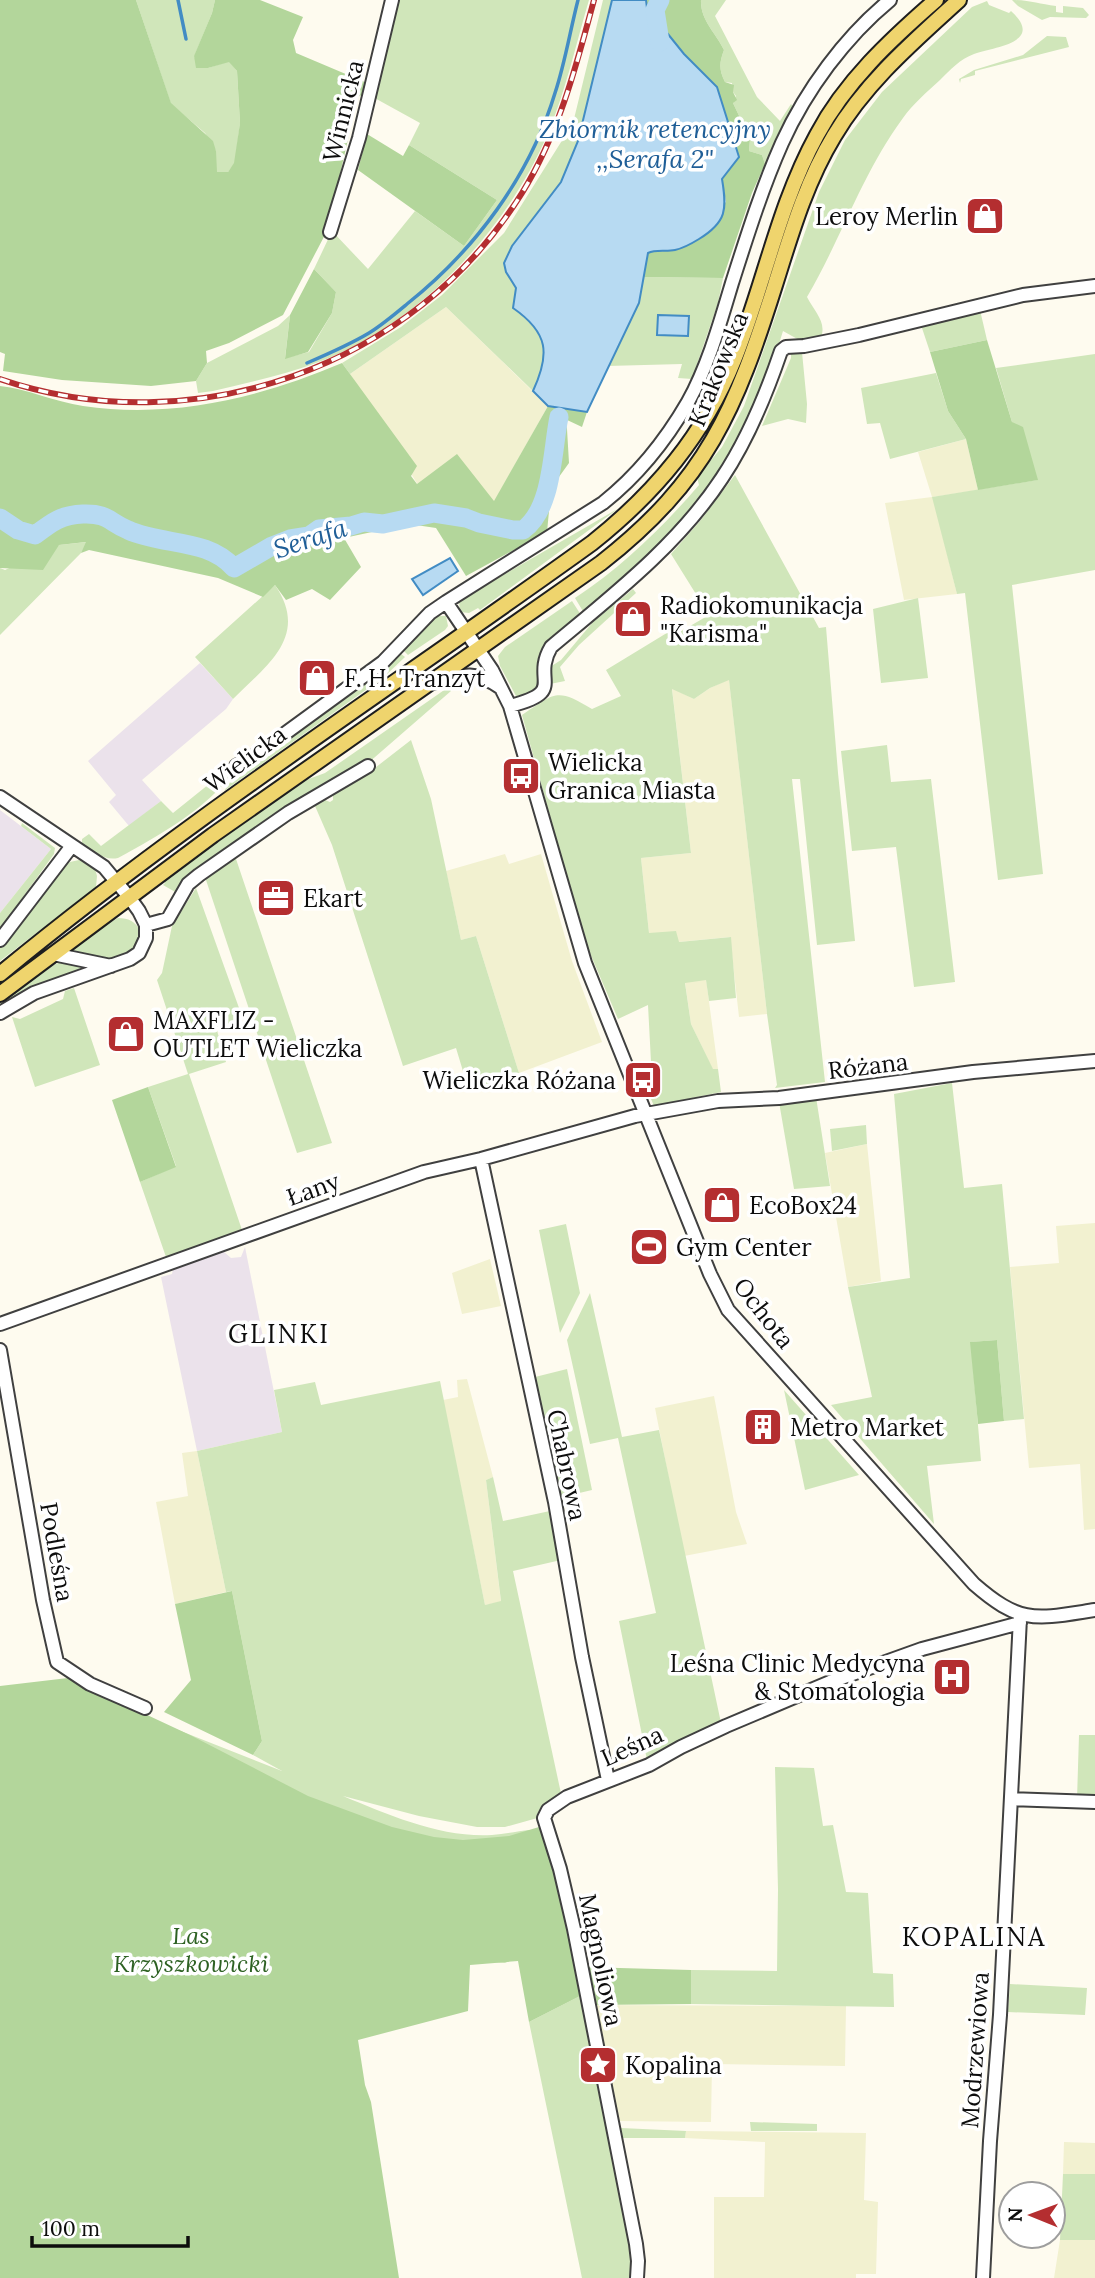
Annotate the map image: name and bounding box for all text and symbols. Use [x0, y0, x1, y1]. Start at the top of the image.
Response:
street label: Winnicka [315, 57, 371, 165]
water label: Zbiornik retencyjny ,,Serafa 2" [539, 112, 771, 175]
shop icon: Leroy Merlin [964, 195, 1006, 237]
place label: Leroy Merlin [815, 201, 958, 232]
street label: Krakowska [681, 307, 755, 431]
water label: Serafa [269, 510, 352, 565]
place label: Radiokomunikacja "Karisma" [660, 590, 863, 649]
shop icon: Radiokomunikacja "Karisma" [612, 598, 654, 640]
shop icon: F. H. Tranzyt [296, 657, 338, 699]
place label: F. H. Tranzyt [344, 663, 486, 694]
street label: Wielicka [198, 719, 292, 799]
place label: Wielicka Granica Miasta [548, 747, 716, 806]
bus stop icon: Wielicka Granica Miasta [500, 755, 542, 797]
office icon: Ekart [255, 877, 297, 919]
place label: Ekart [303, 883, 364, 914]
place label: MAXFLIZ - OUTLET Wieliczka [153, 1005, 363, 1064]
shop icon: MAXFLIZ - OUTLET Wieliczka [105, 1013, 147, 1055]
street label: Różana [826, 1046, 910, 1086]
bus stop icon: Wieliczka Różana [622, 1059, 664, 1101]
place label: Wieliczka Różana [422, 1065, 616, 1096]
street label: Łany [282, 1165, 344, 1213]
shop icon: EcoBox24 [701, 1184, 743, 1226]
place label: EcoBox24 [749, 1190, 857, 1221]
sports icon: Gym Center [628, 1226, 670, 1268]
place label: Gym Center [676, 1232, 812, 1263]
street label: Ochota [727, 1271, 801, 1355]
district label: GLINKI [228, 1317, 330, 1350]
building icon: Metro Market [742, 1406, 784, 1448]
street label: Chabrowa [540, 1407, 594, 1523]
place label: Metro Market [790, 1412, 945, 1443]
street label: Podleśna [33, 1500, 81, 1604]
place label: Leśna Clinic Medycyna & Stomatologia [670, 1648, 925, 1707]
hospital icon: Leśna Clinic Medycyna & Stomatologia [931, 1656, 973, 1698]
street label: Leśna [596, 1719, 668, 1773]
street label: Magnoliowa [572, 1891, 630, 2029]
park label: Las Krzyszkowicki [113, 1920, 269, 1979]
district label: KOPALINA [902, 1920, 1046, 1953]
street label: Modrzewiowa [954, 1971, 996, 2129]
place icon: Kopalina [577, 2044, 619, 2086]
place label: Kopalina [625, 2050, 722, 2081]
north arrow [997, 2180, 1067, 2250]
scale bar [32, 2204, 187, 2248]
text: N [1003, 2207, 1027, 2222]
text: 100 m [42, 2215, 100, 2242]

